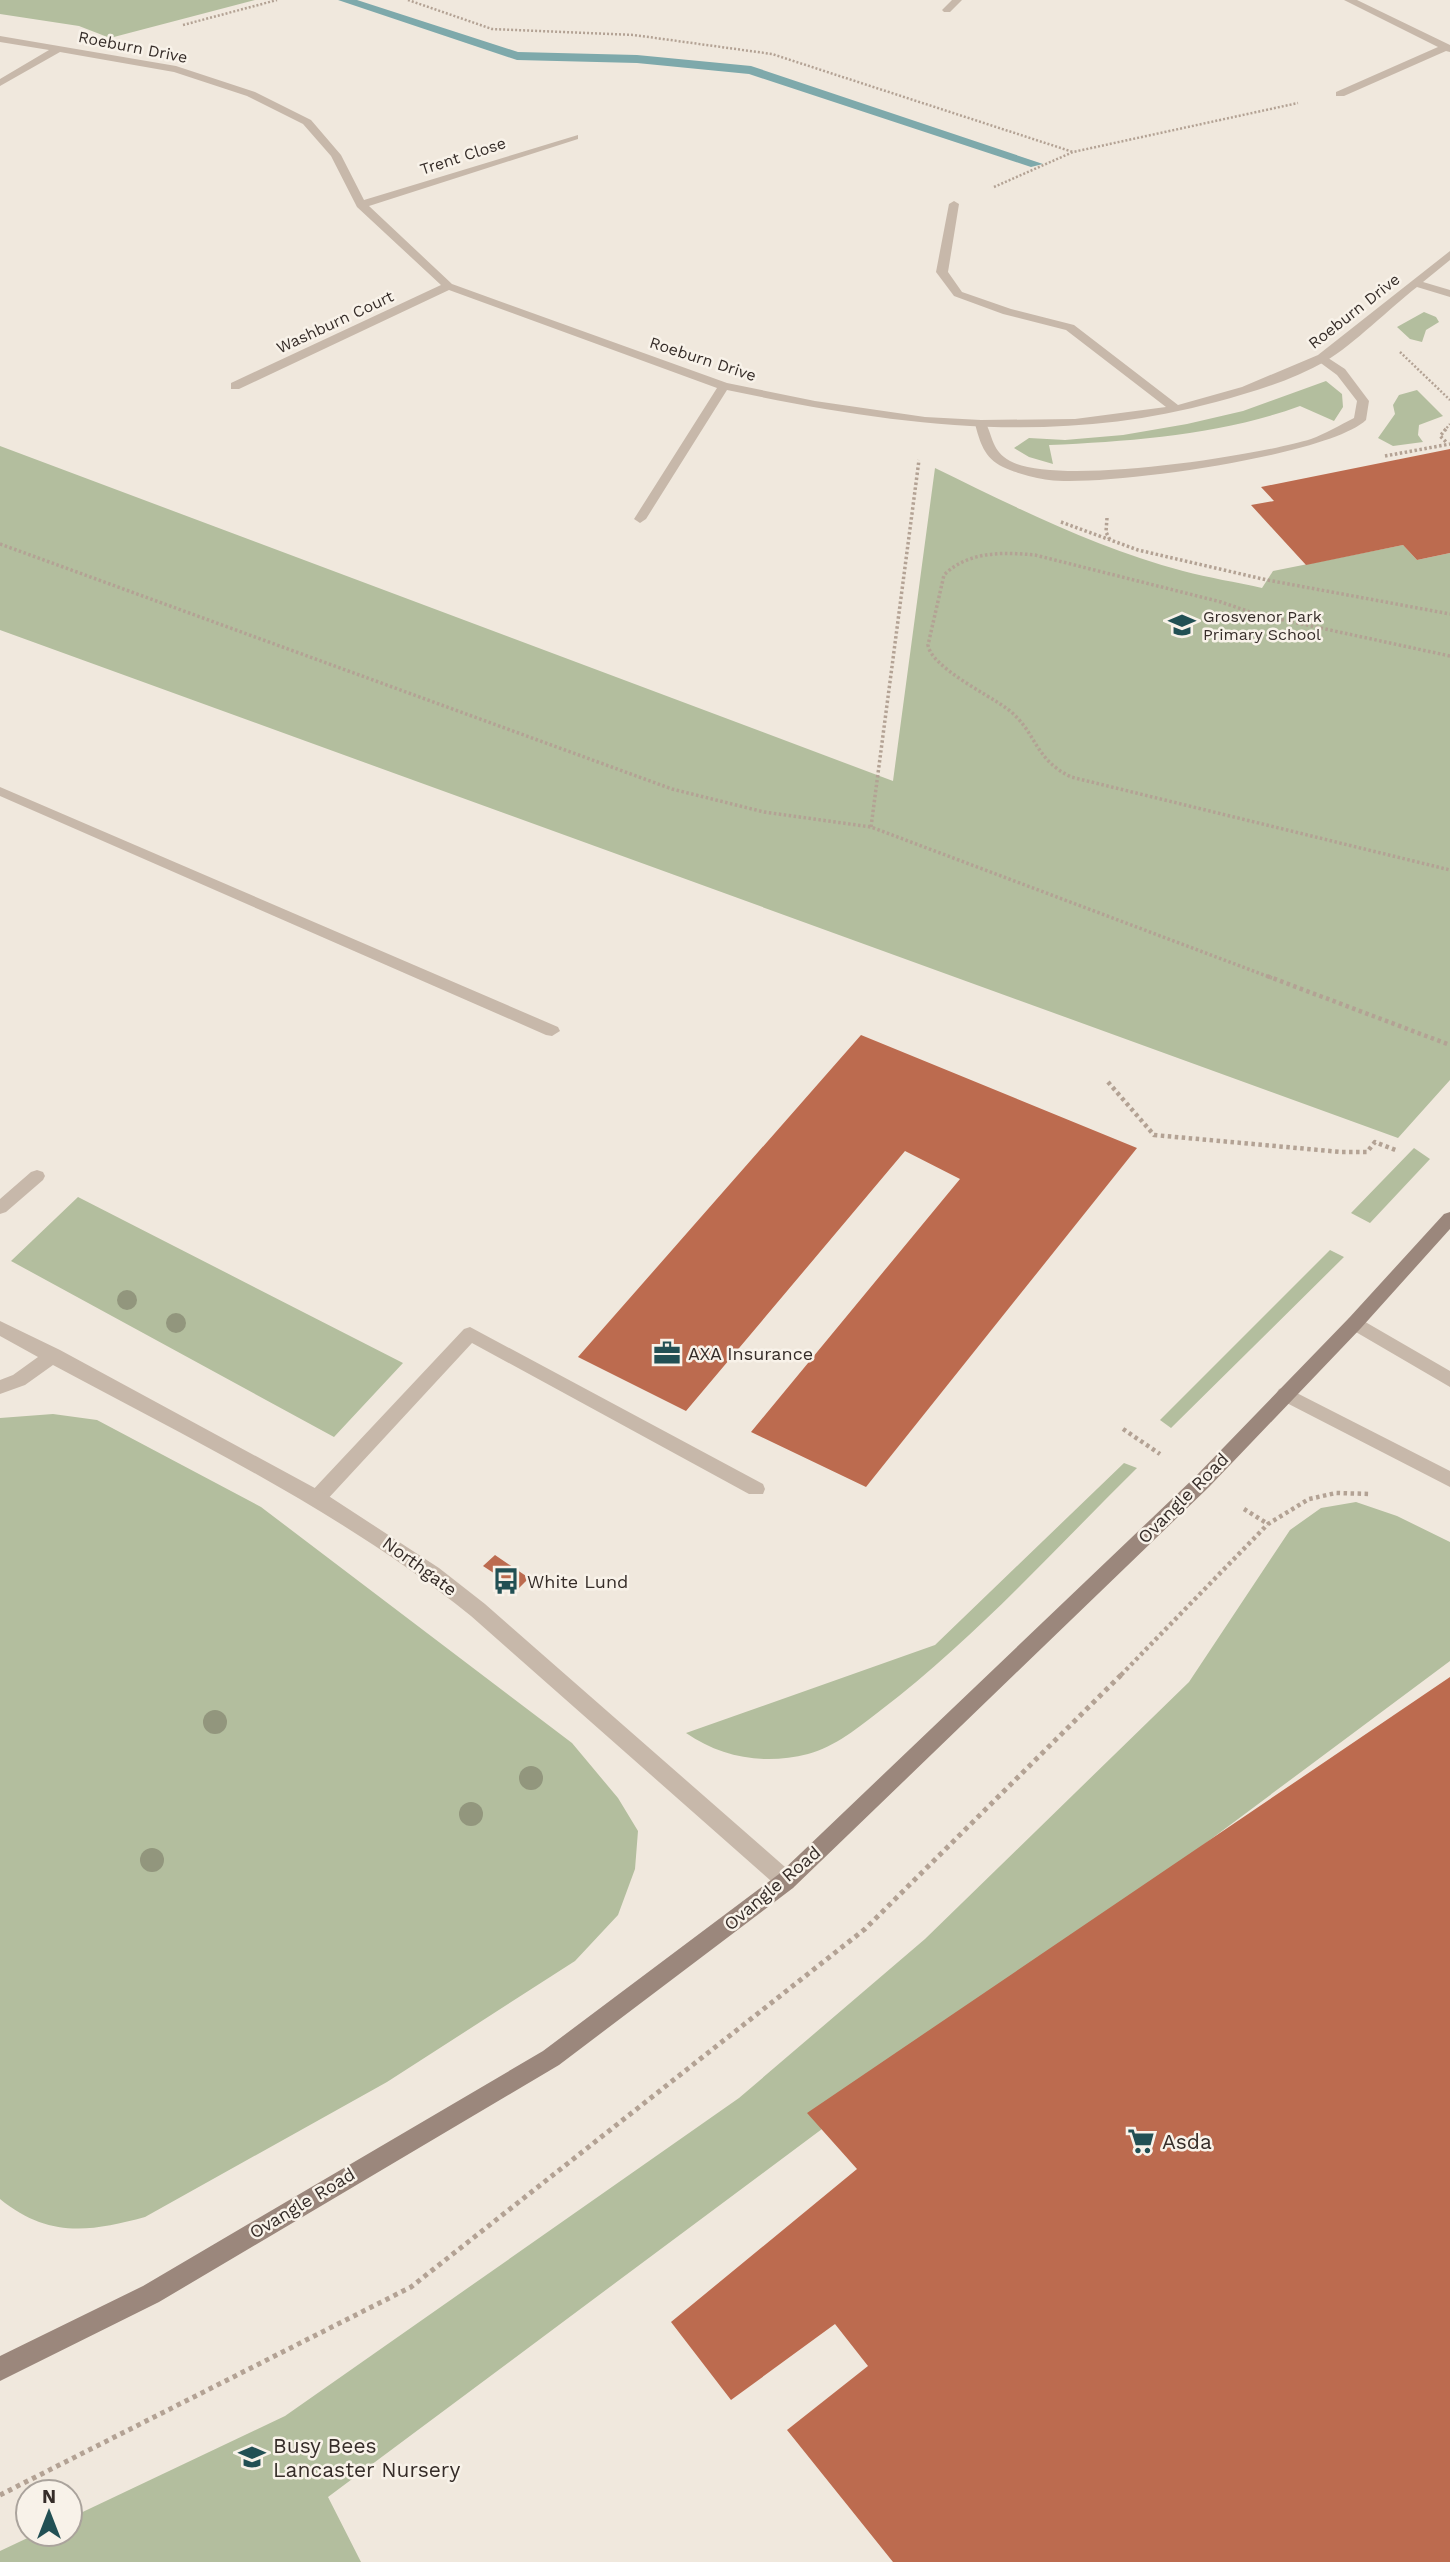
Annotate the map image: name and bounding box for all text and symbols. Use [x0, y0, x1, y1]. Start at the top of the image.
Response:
street label: Roeburn Drive [77, 27, 189, 67]
street label: Trent Close [418, 133, 508, 179]
street label: Roeburn Drive [1304, 269, 1404, 353]
street label: Washburn Court [273, 286, 397, 357]
street label: Roeburn Drive [647, 333, 759, 385]
place label: Grosvenor Park Primary School [1203, 607, 1322, 644]
school or university icon: Grosvenor Park Primary School [1167, 610, 1197, 640]
office icon: AXA Insurance [652, 1338, 682, 1368]
place label: AXA Insurance [688, 1343, 813, 1364]
street label: Ovangle Road [1133, 1448, 1233, 1548]
street label: Northgate [379, 1532, 461, 1600]
bus stop icon: White Lund [491, 1566, 521, 1596]
place label: White Lund [527, 1571, 628, 1592]
street label: Ovangle Road [719, 1842, 825, 1934]
supermarket icon: Asda [1126, 2126, 1156, 2156]
place label: Asda [1162, 2129, 1212, 2154]
street label: Ovangle Road [245, 2163, 359, 2243]
place label: Busy Bees Lancaster Nursery [273, 2433, 460, 2482]
school or university icon: Busy Bees Lancaster Nursery [237, 2442, 267, 2472]
north arrow [14, 2478, 84, 2548]
text: N [42, 2485, 56, 2508]

